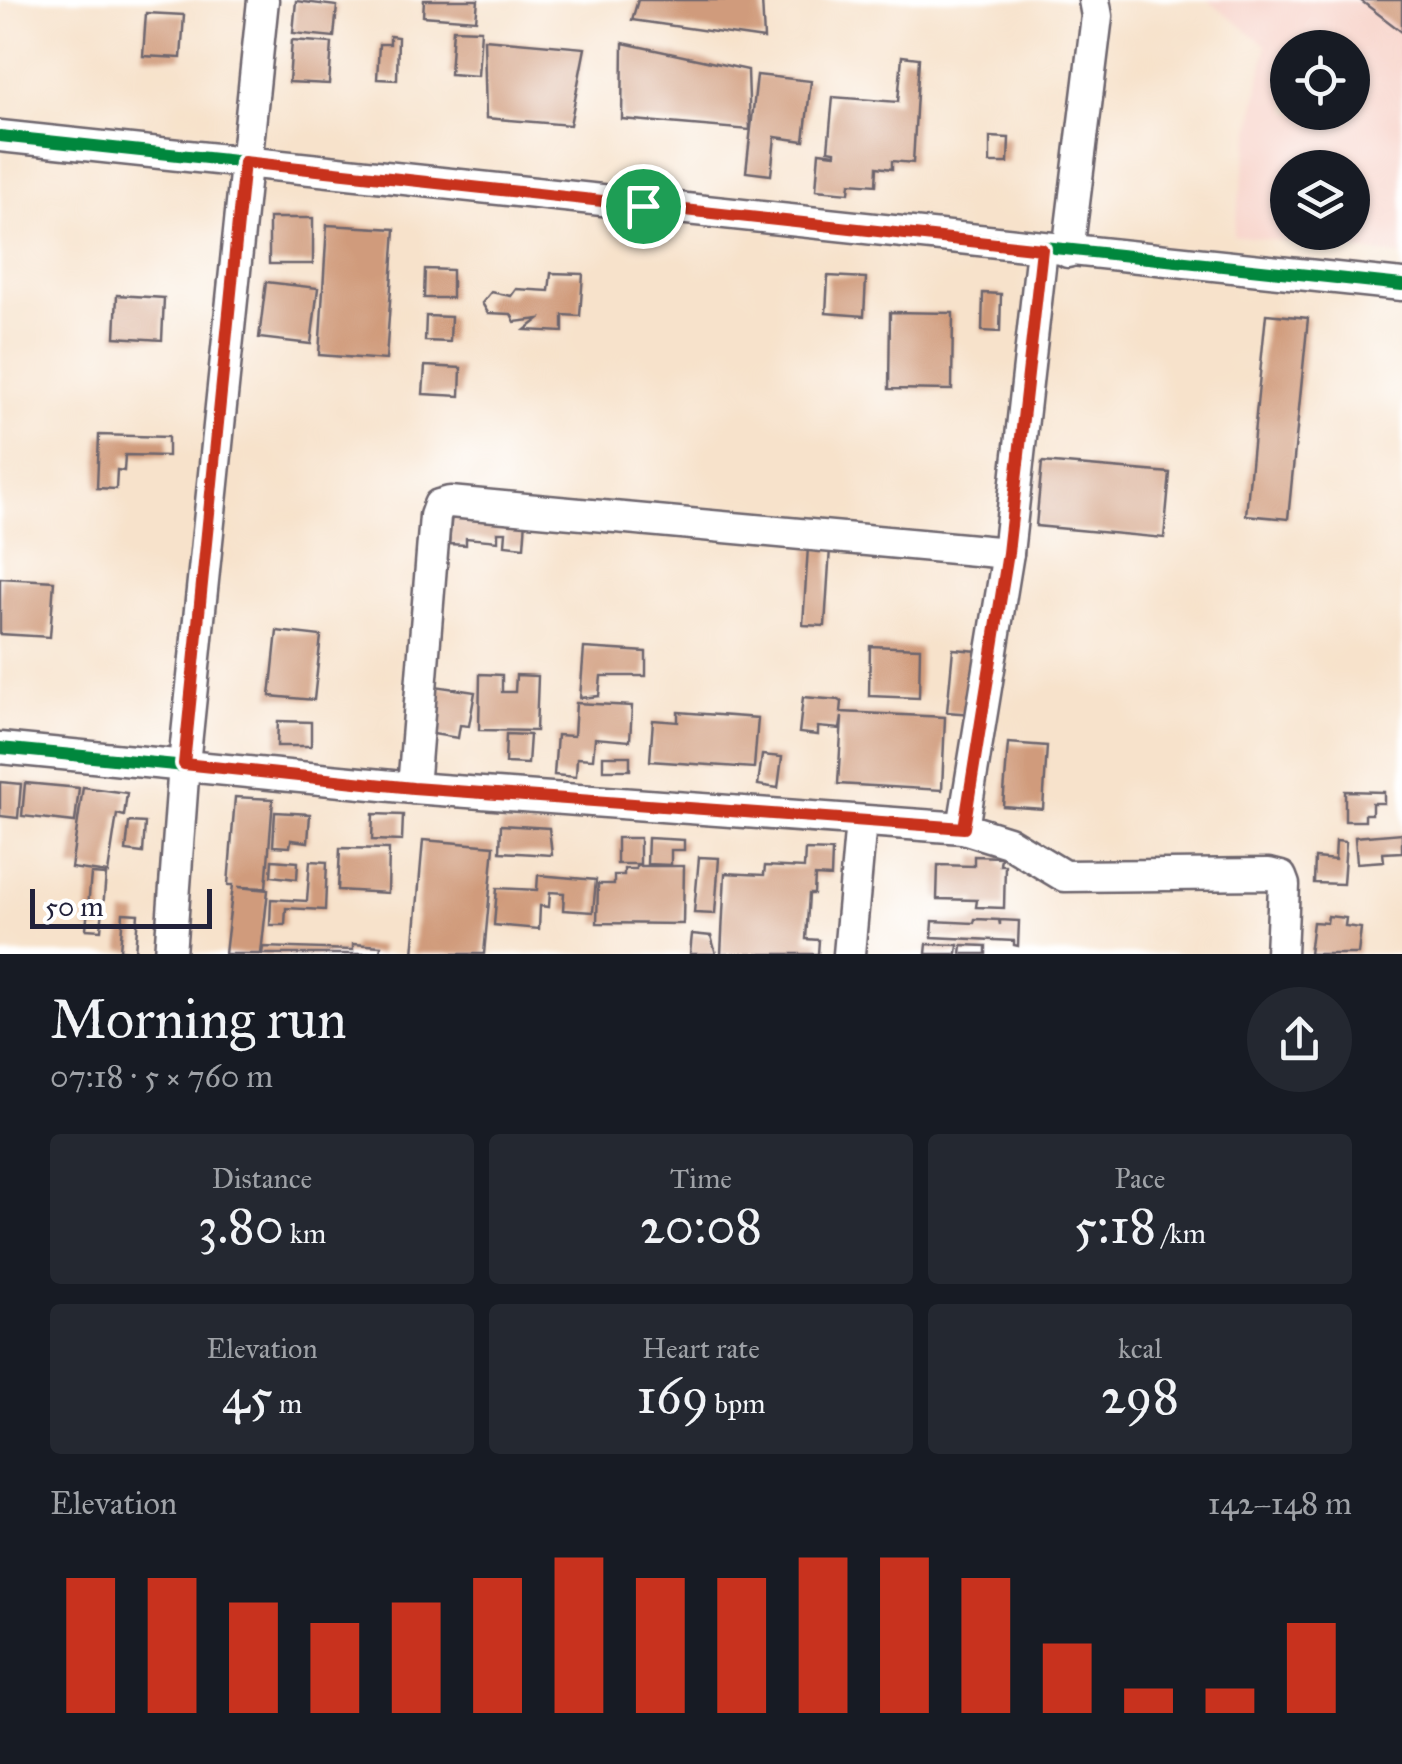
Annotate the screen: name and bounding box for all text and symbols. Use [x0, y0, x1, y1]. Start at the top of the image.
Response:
map controls [1270, 30, 1370, 250]
button: locate [1270, 30, 1370, 130]
button: layers [1270, 150, 1370, 250]
pin [601, 164, 686, 249]
icon: arrive [616, 179, 671, 234]
scale bar [30, 884, 212, 928]
text: 50 m [45, 889, 104, 924]
text: Morning run [50, 986, 347, 1053]
button: share [1247, 987, 1352, 1092]
text: 07:18 · 5 × 760 m [50, 1057, 273, 1096]
text: Distance [212, 1161, 312, 1196]
text: Time [670, 1161, 732, 1196]
text: Pace [1115, 1161, 1165, 1196]
text: 3.80 [198, 1196, 284, 1257]
text: 20:08 [640, 1196, 762, 1257]
text: 5:18 [1074, 1196, 1156, 1257]
text: km [284, 1216, 326, 1251]
text: /km [1156, 1216, 1206, 1251]
text: Elevation [206, 1331, 318, 1366]
text: Heart rate [642, 1331, 760, 1366]
text: kcal [1118, 1331, 1162, 1366]
text: 45 [222, 1366, 273, 1427]
text: 169 [636, 1366, 709, 1427]
text: 298 [1101, 1366, 1179, 1427]
text: m [273, 1386, 302, 1421]
text: bpm [709, 1386, 766, 1421]
text: Elevation [50, 1484, 177, 1523]
text: 142–148 m [1208, 1484, 1352, 1523]

